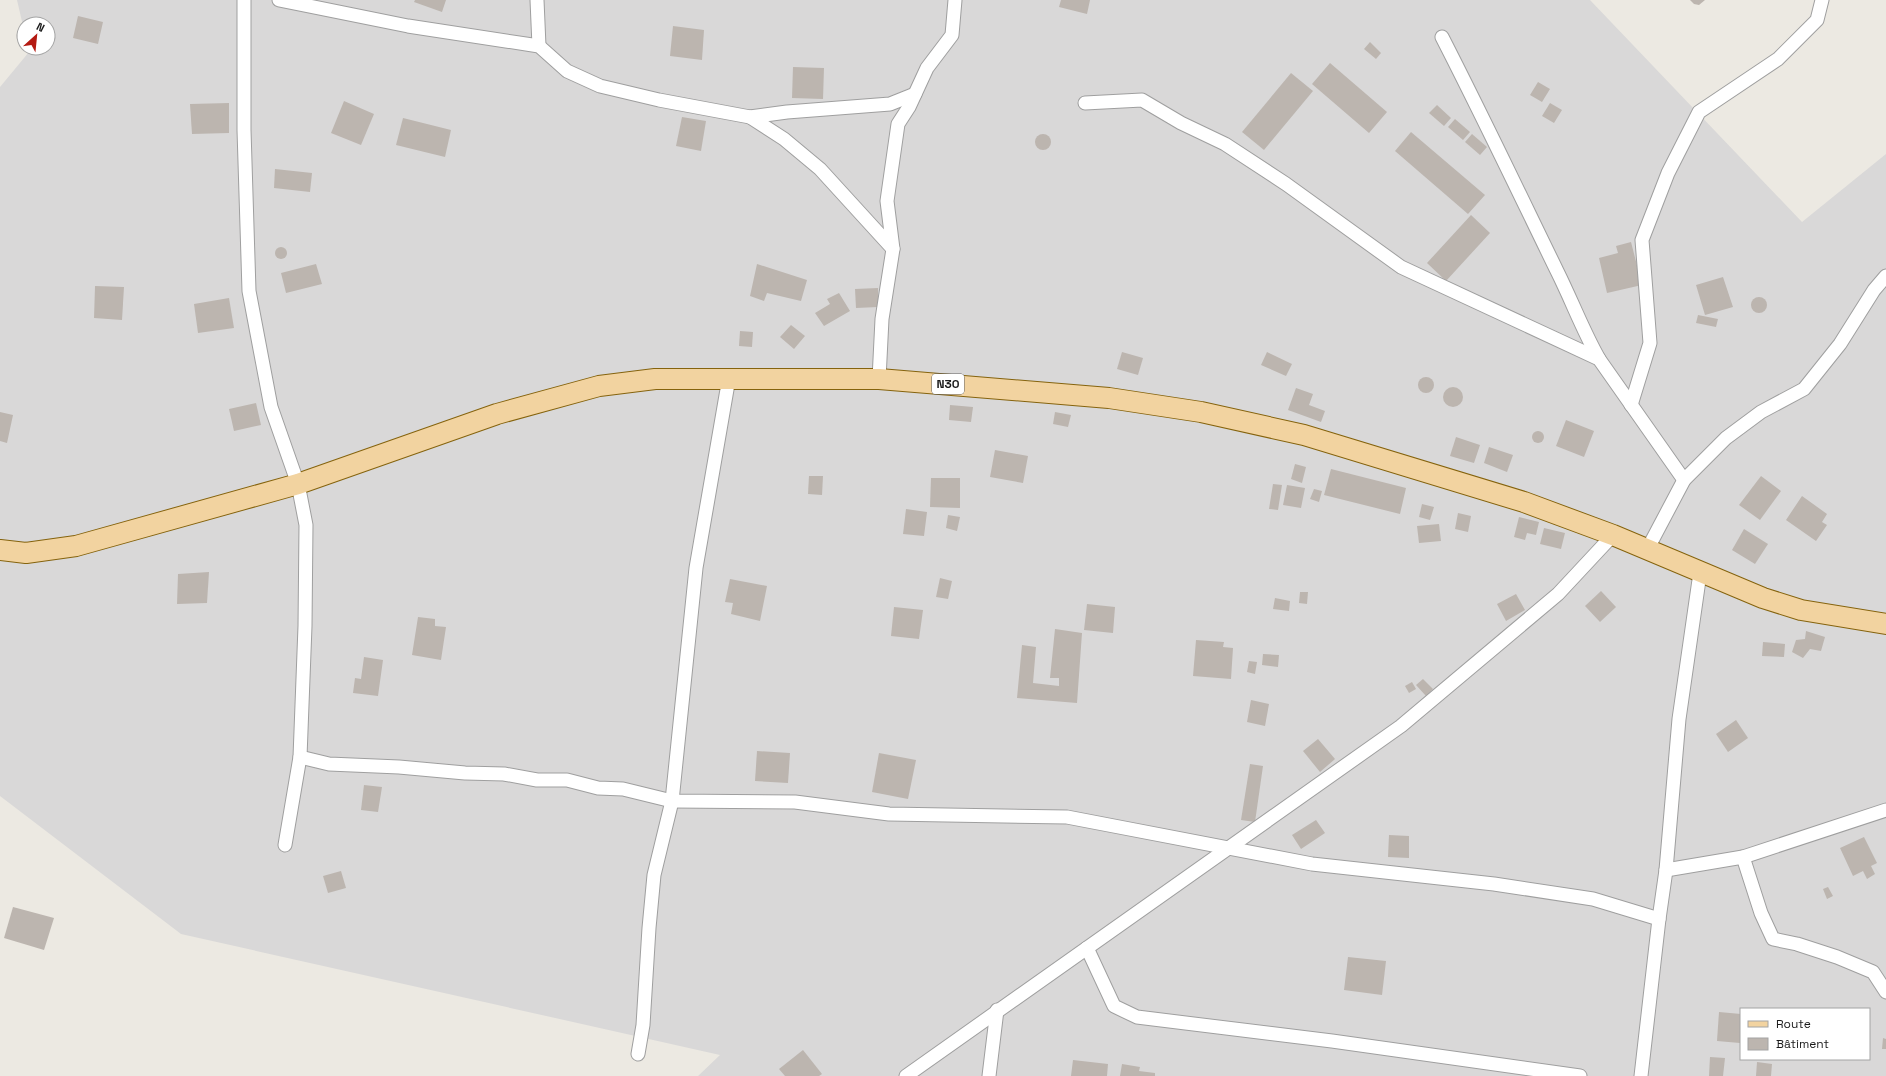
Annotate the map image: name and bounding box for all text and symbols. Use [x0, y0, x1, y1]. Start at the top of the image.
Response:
north arrow [16, 16, 56, 56]
text: N [34, 19, 47, 35]
road number: N30 [932, 374, 964, 394]
legend [1740, 1008, 1870, 1060]
text: Route [1776, 1016, 1811, 1032]
text: Bâtiment [1776, 1036, 1829, 1052]

